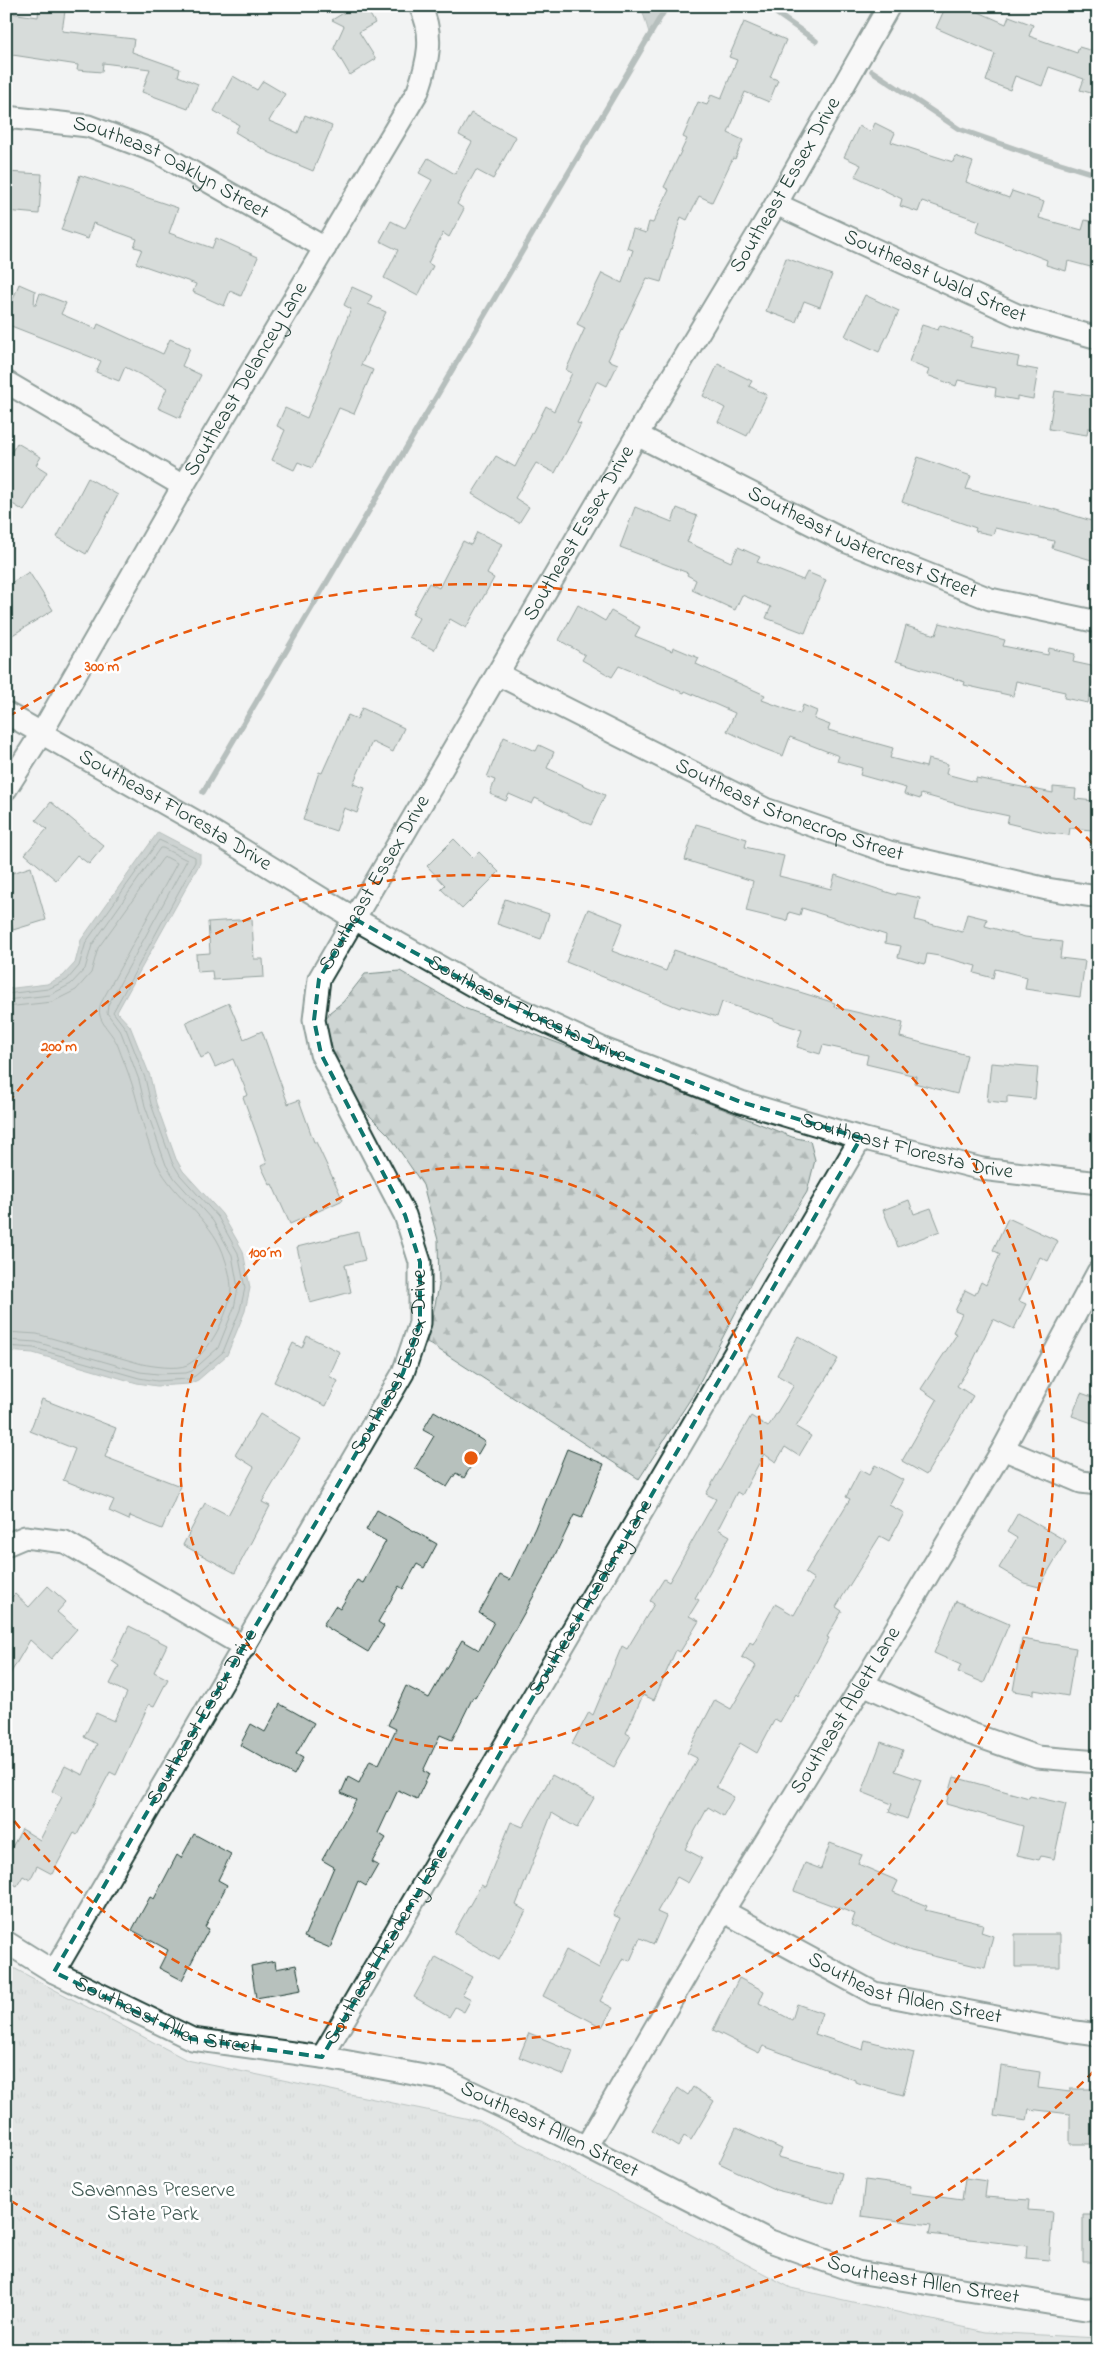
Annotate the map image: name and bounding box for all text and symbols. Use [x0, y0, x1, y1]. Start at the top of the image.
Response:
street label: Southeast Essex Drive [723, 91, 849, 279]
street label: Southeast Oaklyn Street [71, 109, 274, 228]
street label: Southeast Wald Street [839, 222, 1030, 332]
street label: Southeast Delancey Lane [177, 276, 316, 482]
street label: Southeast Essex Drive [516, 439, 643, 627]
street label: Southeast Watercrest Street [742, 479, 982, 607]
text: 300 m [84, 656, 120, 678]
street label: Southeast Floresta Drive [73, 742, 278, 879]
street label: Southeast Stonecrop Street [670, 751, 906, 870]
street label: Southeast Essex Drive [312, 789, 439, 977]
street label: Southeast Floresta Drive [422, 948, 632, 1072]
text: 200 m [40, 1036, 77, 1058]
street label: Southeast Floresta Drive [796, 1105, 1015, 1188]
text: 100 m [248, 1242, 282, 1264]
street label: Southeast Essex Drive [343, 1269, 436, 1461]
centre of rings [462, 1449, 480, 1467]
street label: Southeast Academy Lane [522, 1493, 661, 1702]
street label: Southeast Ablett Lane [783, 1621, 909, 1800]
street label: Southeast Essex Drive [139, 1623, 266, 1811]
street label: Southeast Academy Lane [317, 1842, 457, 2051]
street label: Southeast Alden Street [802, 1945, 1004, 2033]
street label: Southeast Allen Street [69, 1969, 259, 2063]
street label: Southeast Allen Street [455, 2074, 644, 2186]
park label: Savannas Preserve State Park [71, 2176, 235, 2230]
street label: Southeast Allen Street [823, 2247, 1021, 2313]

